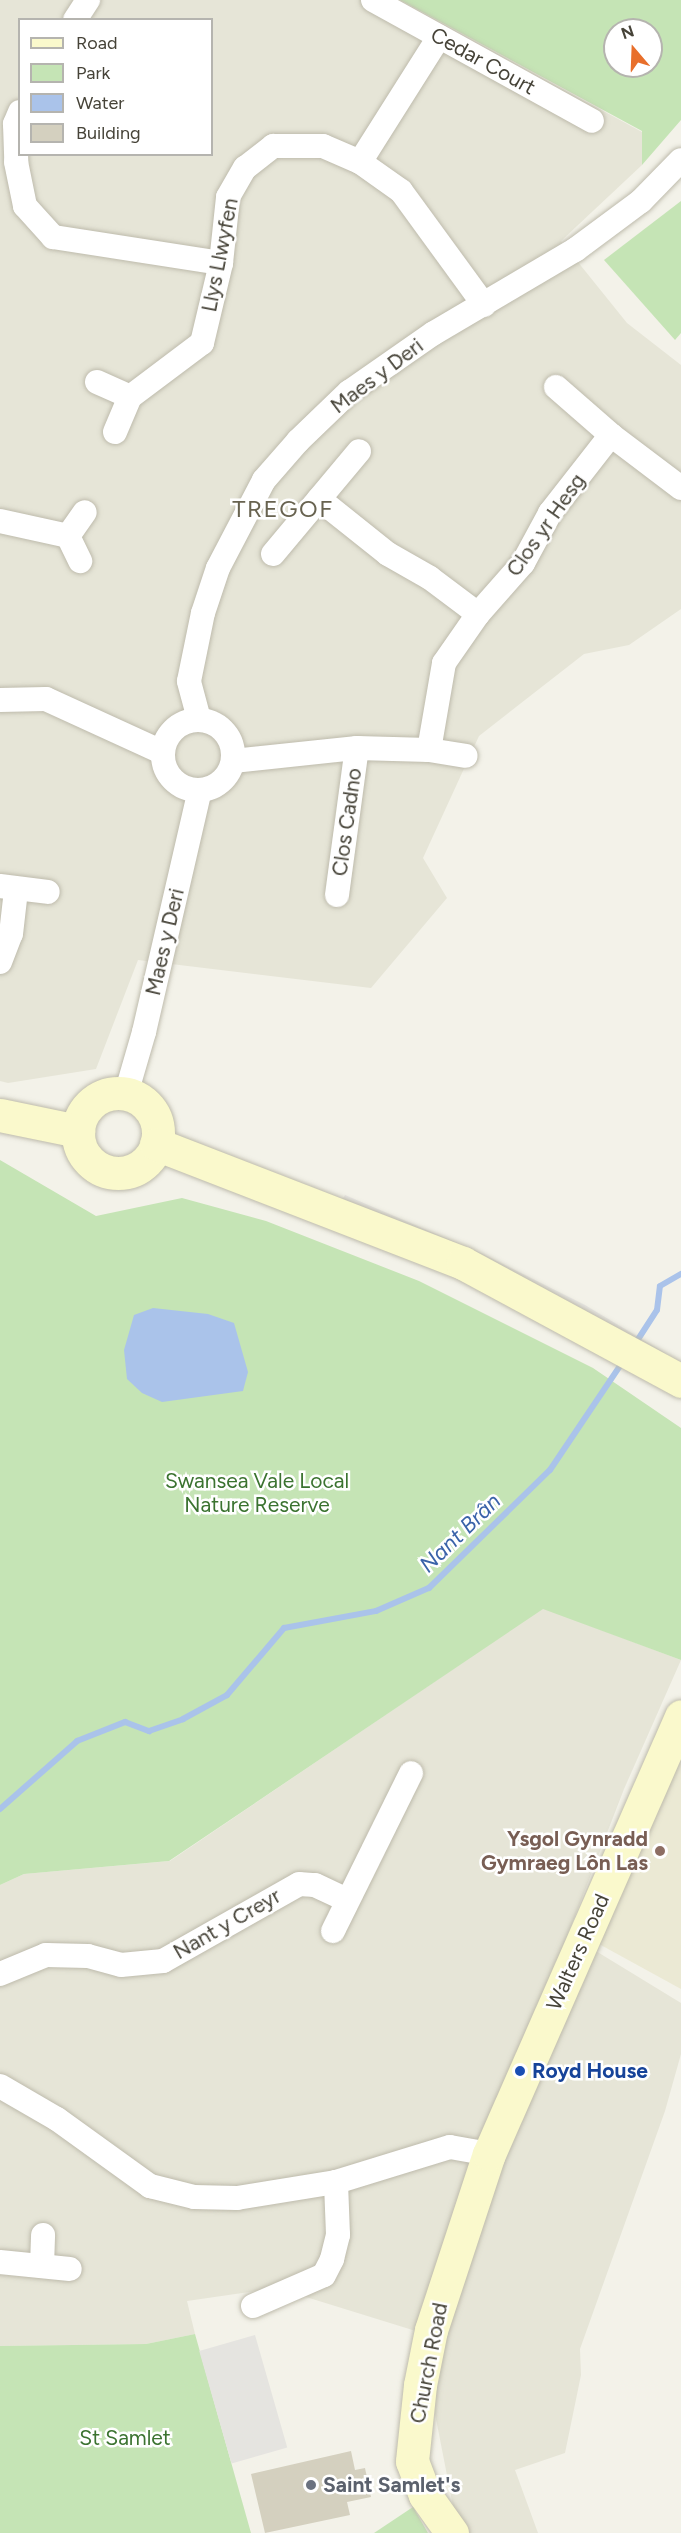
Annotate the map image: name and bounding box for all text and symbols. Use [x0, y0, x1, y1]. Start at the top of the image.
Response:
legend [18, 18, 213, 156]
north arrow [603, 18, 663, 78]
text: N [619, 21, 637, 43]
street label: Cedar Court [426, 22, 540, 100]
text: Road [76, 32, 117, 54]
text: Park [76, 62, 110, 84]
text: Water [76, 92, 124, 114]
text: Building [76, 122, 141, 144]
street label: Llys Llwyfen [197, 196, 243, 314]
street label: Maes y Deri [326, 333, 428, 419]
street label: Clos yr Hesg [501, 469, 591, 581]
district label: TREGOF [232, 495, 334, 523]
street label: Clos Cadno [327, 766, 367, 878]
street label: Maes y Deri [140, 886, 190, 998]
park label: Swansea Vale Local Nature Reserve [165, 1468, 349, 1518]
water label: Nant Brân [414, 1488, 506, 1578]
place label: Ysgol Gynradd Gymraeg Lôn Las [481, 1826, 648, 1876]
marker: Ysgol Gynradd Gymraeg Lôn Las [653, 1844, 667, 1858]
street label: Nant y Creyr [169, 1883, 285, 1965]
street label: Walters Road [541, 1890, 615, 2014]
place label: Royd House [532, 2058, 648, 2084]
marker: Royd House [513, 2064, 527, 2078]
street label: Church Road [405, 2301, 453, 2425]
park label: St Samlet [79, 2425, 171, 2451]
place label: Saint Samlet's [323, 2472, 460, 2498]
marker: Saint Samlet's [304, 2478, 318, 2492]

